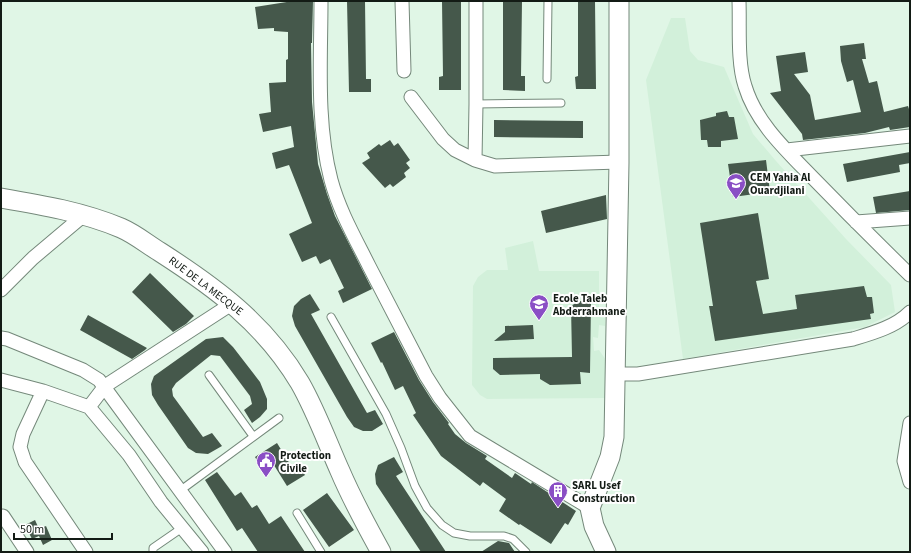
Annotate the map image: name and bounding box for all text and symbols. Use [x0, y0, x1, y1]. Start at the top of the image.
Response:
place label: CEM Yahia Al Ouardjilani [750, 170, 811, 198]
school or university icon: CEM Yahia Al Ouardjilani [725, 172, 747, 200]
street label: RUE DE LA MECQUE [166, 253, 246, 319]
place label: Ecole Taleb Abderrahmane [552, 291, 626, 319]
school or university icon: Ecole Taleb Abderrahmane [528, 293, 550, 321]
place label: Protection Civile [280, 448, 331, 476]
public building icon: Protection Civile [255, 450, 277, 478]
place label: SARL Usef Construction [572, 478, 635, 506]
building icon: SARL Usef Construction [547, 480, 569, 508]
scale bar [14, 515, 112, 541]
text: 50 m [20, 521, 44, 538]

